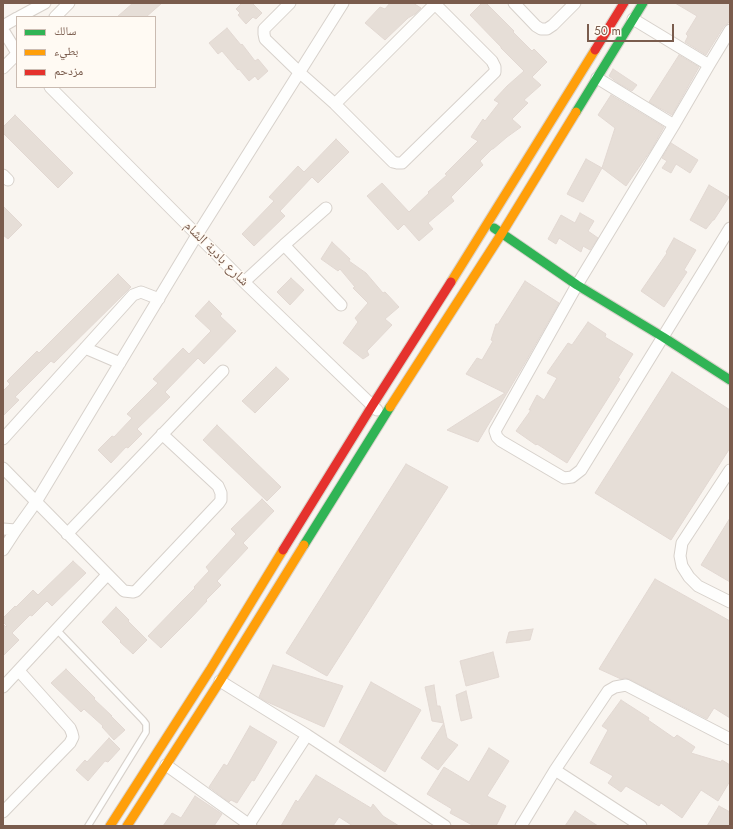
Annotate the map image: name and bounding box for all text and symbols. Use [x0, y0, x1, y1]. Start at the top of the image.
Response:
legend [16, 16, 156, 88]
scale bar [589, 16, 676, 42]
text: سالك [54, 22, 76, 40]
text: 50 m [594, 22, 621, 40]
text: بطيء [54, 42, 78, 60]
text: مزدحم [54, 62, 83, 80]
street label: شارع بادية الشام [180, 218, 252, 290]

